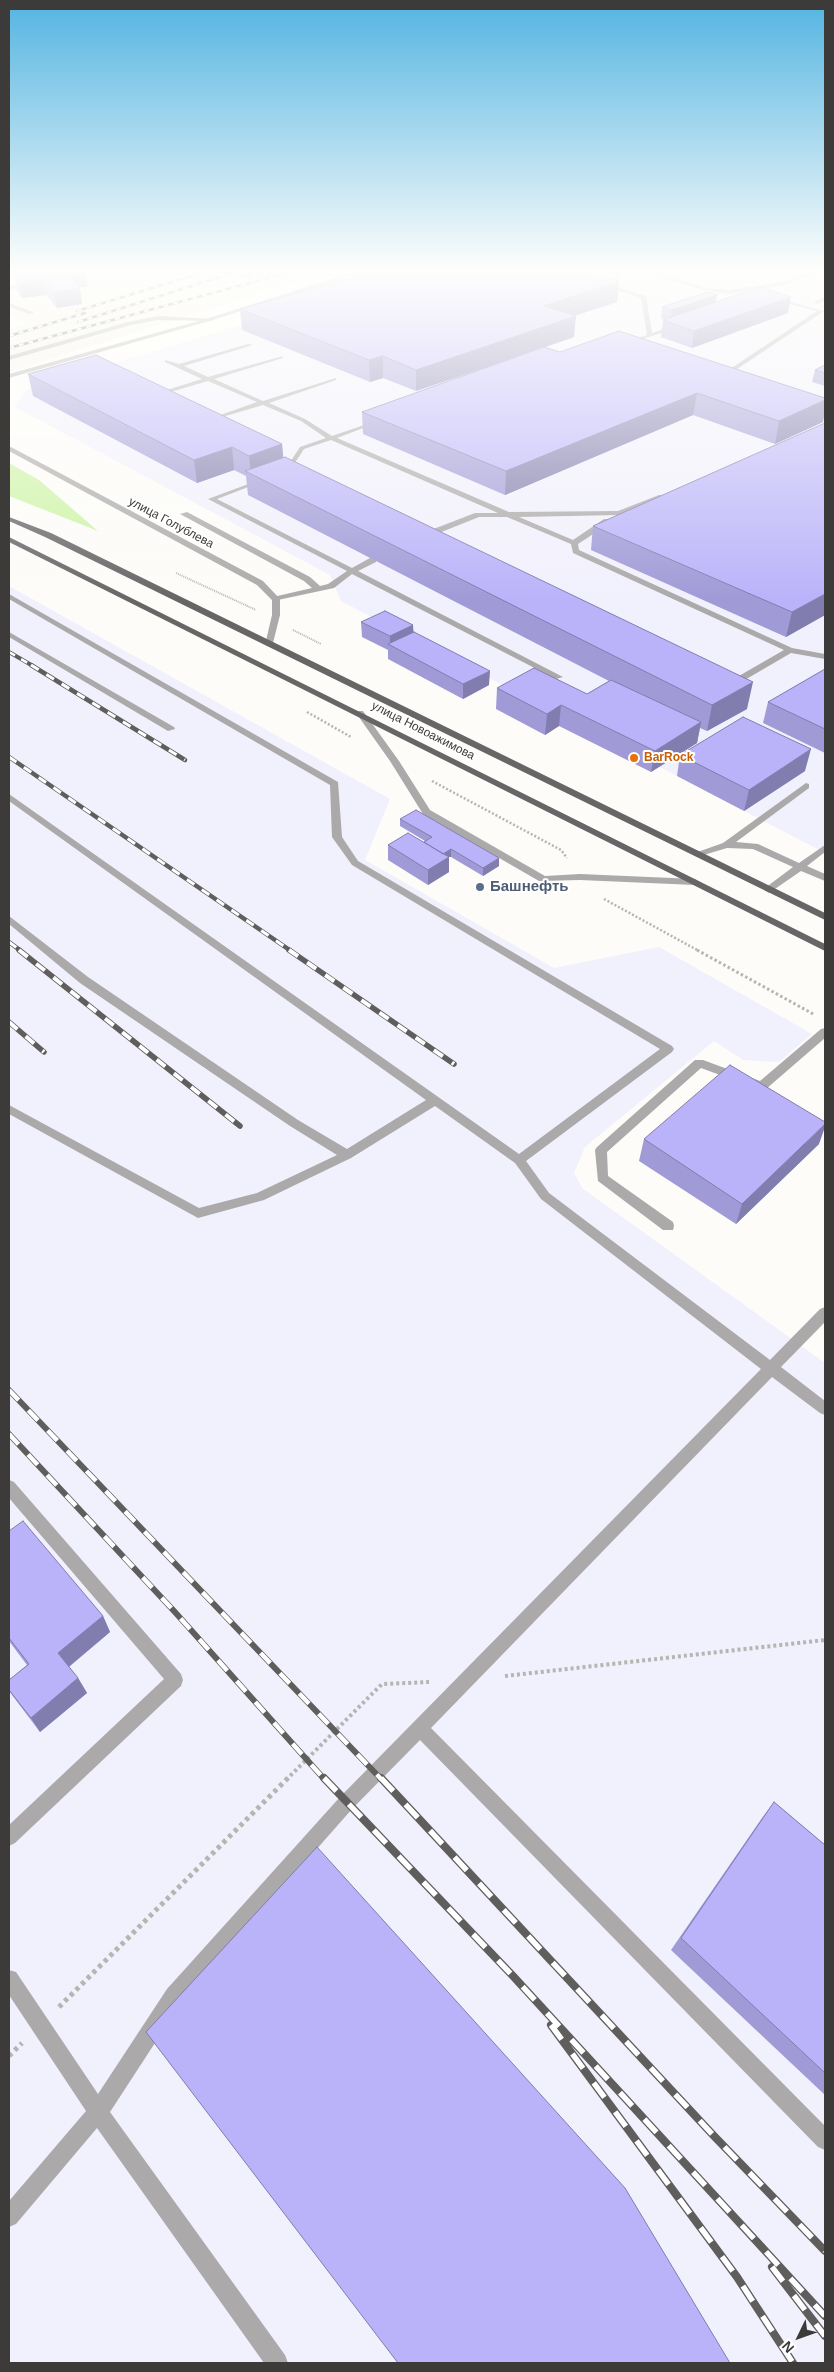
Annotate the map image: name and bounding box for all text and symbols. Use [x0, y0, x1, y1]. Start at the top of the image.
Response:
street label: улица Голублева [126, 494, 216, 552]
street label: улица Новоажимова [369, 699, 477, 763]
place label: BarRock [644, 751, 693, 765]
marker: BarRock [628, 752, 640, 764]
place label: Башнефть [490, 878, 569, 896]
marker: Башнефть [474, 881, 486, 893]
north arrow [774, 2312, 824, 2362]
text: N [779, 2338, 797, 2356]

